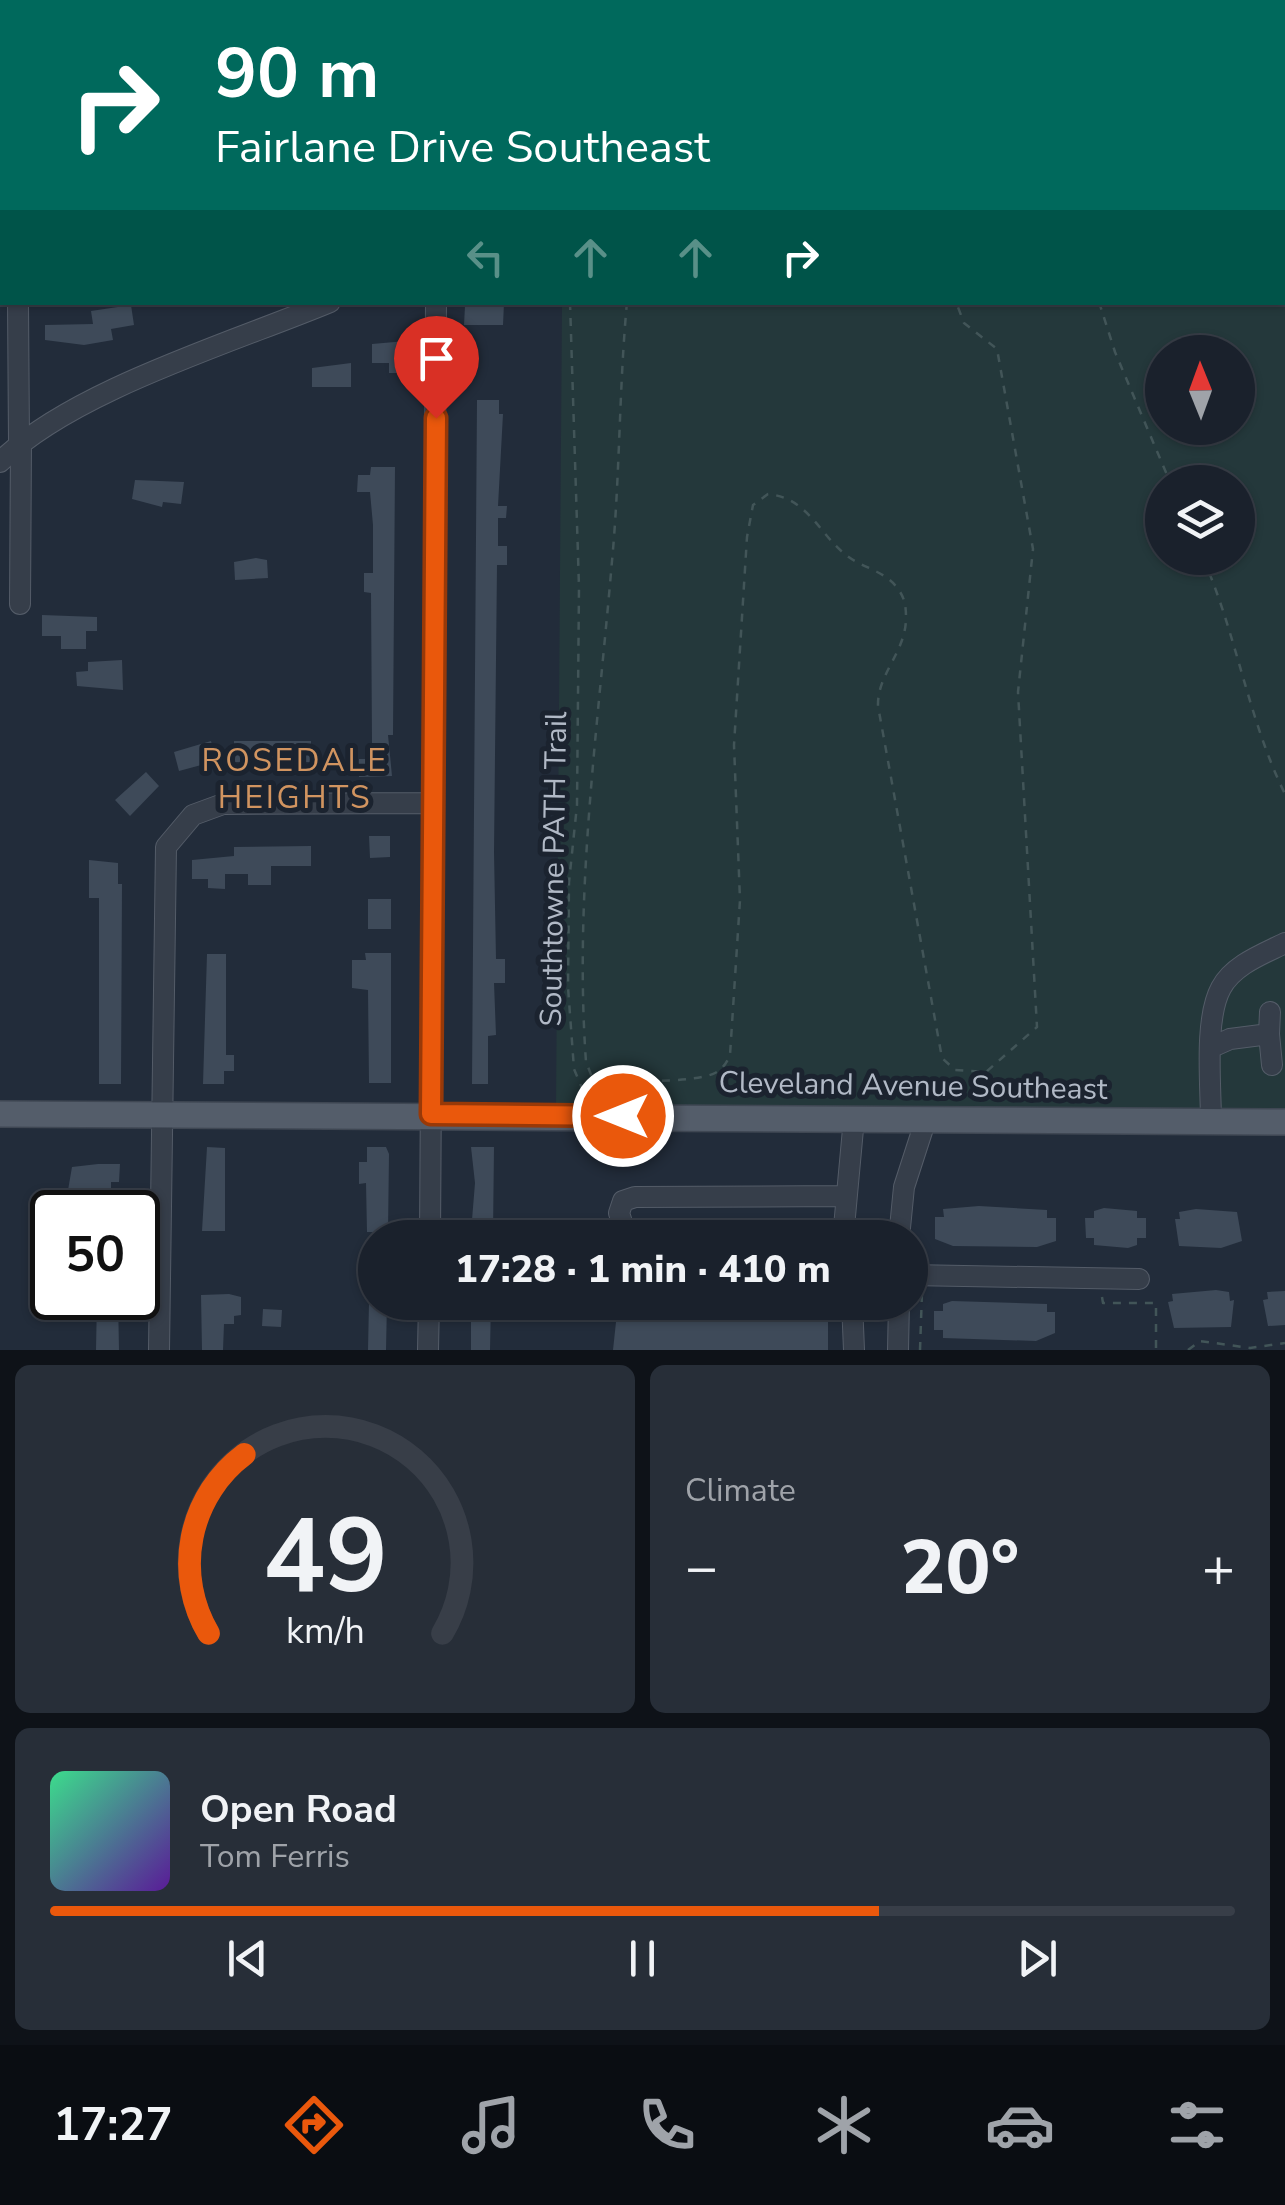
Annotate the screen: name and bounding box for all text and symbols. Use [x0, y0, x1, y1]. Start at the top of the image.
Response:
text: 90 m [215, 26, 379, 122]
icon: right [50, 40, 180, 170]
text: Fairlane Drive Southeast [215, 117, 710, 178]
icon: left [458, 230, 513, 285]
icon: ahead [563, 230, 618, 285]
icon: ahead [668, 230, 723, 285]
icon: right [773, 230, 828, 285]
pin [394, 316, 479, 419]
icon: arrive [409, 331, 464, 386]
north arrow [1145, 335, 1255, 445]
map controls [1145, 335, 1255, 575]
button: layers [1145, 465, 1255, 575]
street label: Southtowne PATH Trail [531, 711, 577, 1027]
district label: ROSEDALE HEIGHTS [202, 739, 388, 819]
street label: Cleveland Avenue Southeast [718, 1062, 1108, 1110]
position arrow [571, 1064, 675, 1168]
speed limit sign: 50 [30, 1190, 160, 1320]
text: 17:28 · 1 min · 410 m [455, 1244, 831, 1295]
text: Climate [685, 1469, 796, 1512]
text: 49 [263, 1486, 387, 1628]
text: 20° [901, 1517, 1019, 1619]
text: − [685, 1530, 718, 1605]
text: + [1202, 1530, 1235, 1605]
text: km/h [286, 1607, 364, 1656]
text: Open Road [200, 1784, 397, 1835]
text: Tom Ferris [200, 1835, 350, 1878]
icon: previous [220, 1931, 275, 1986]
icon: pause [615, 1931, 670, 1986]
icon: next [1010, 1931, 1065, 1986]
icon: directions [279, 2090, 349, 2160]
icon: music [456, 2090, 526, 2160]
icon: phone [632, 2090, 702, 2160]
icon: climate [809, 2090, 879, 2160]
icon: car [985, 2090, 1055, 2160]
icon: filters [1162, 2090, 1232, 2160]
text: 17:27 [53, 2095, 172, 2156]

